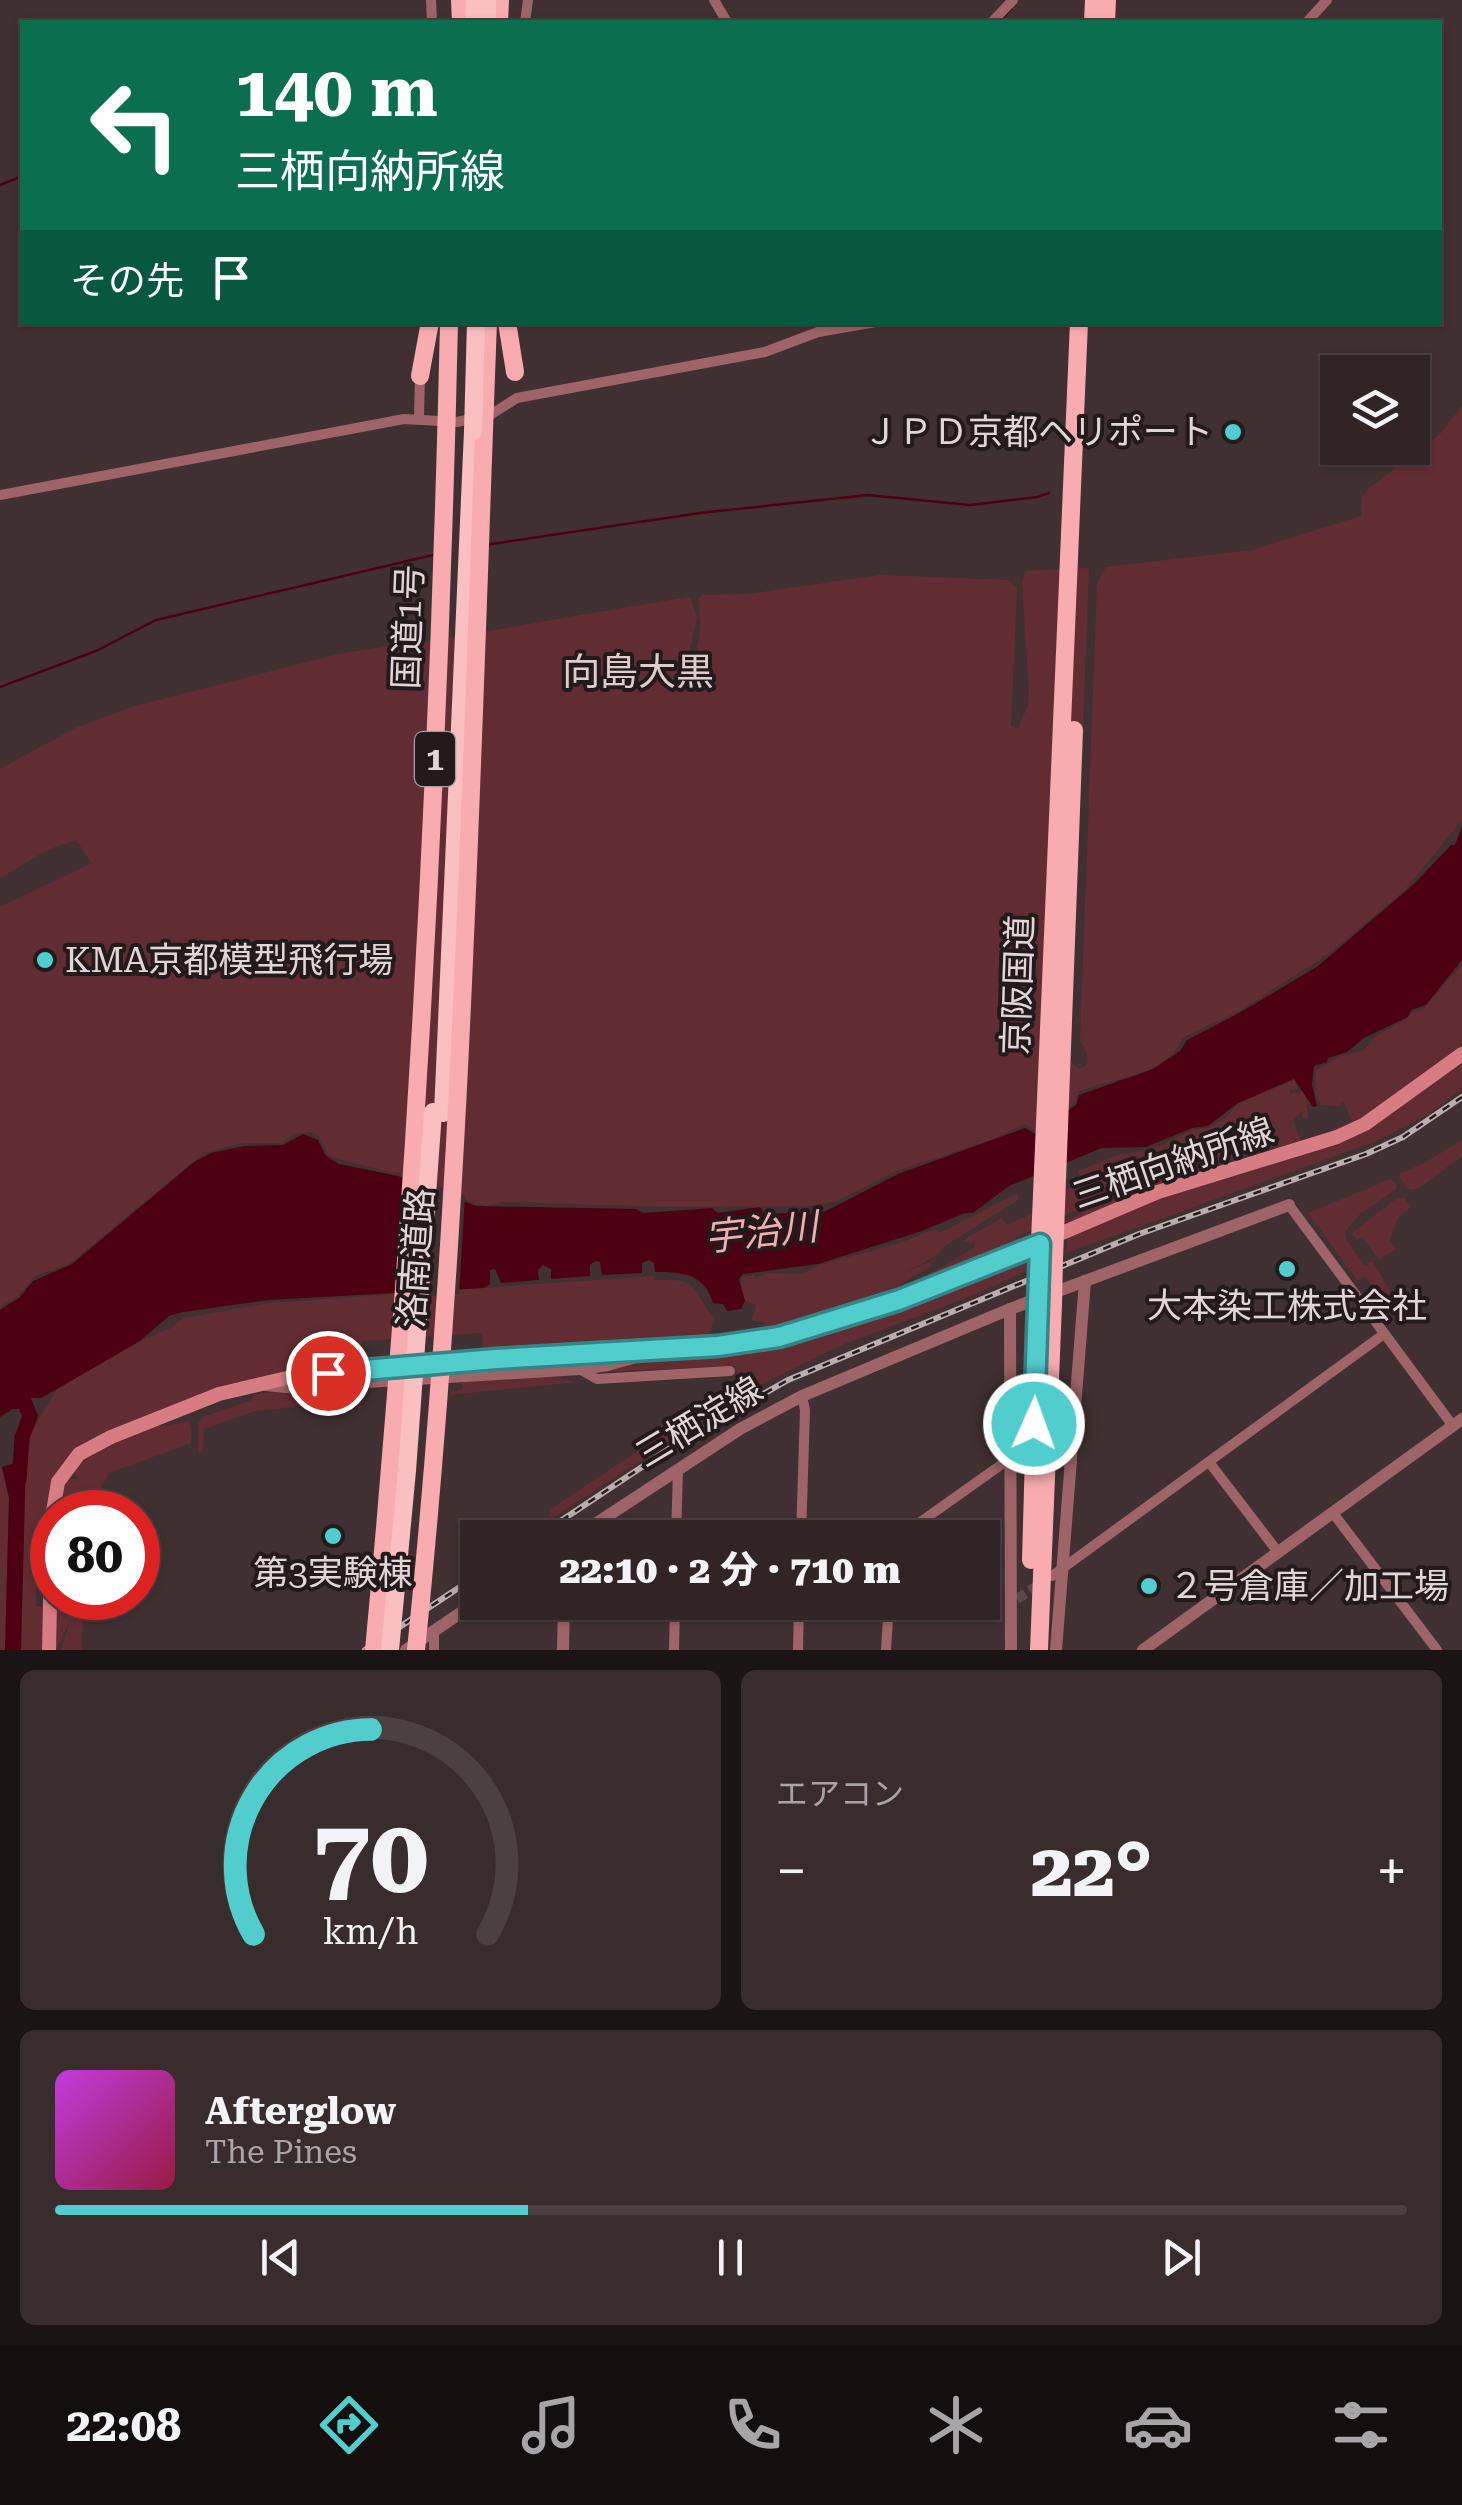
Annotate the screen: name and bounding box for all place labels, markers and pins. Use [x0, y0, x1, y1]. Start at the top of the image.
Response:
place label: ＪＰＤ京都ヘリポート [863, 412, 1213, 453]
marker: ＪＰＤ京都ヘリポート [1222, 421, 1244, 443]
place label: KMA京都模型飛行場 [65, 940, 393, 981]
marker: KMA京都模型飛行場 [34, 949, 56, 971]
marker: 大本染工株式会社 [1276, 1258, 1298, 1280]
place label: 大本染工株式会社 [1147, 1286, 1427, 1327]
pin [286, 1331, 371, 1416]
marker: 第3実験棟 [322, 1525, 344, 1547]
place label: 第3実験棟 [253, 1553, 413, 1594]
place label: ２号倉庫／加工場 [1169, 1566, 1449, 1607]
marker: ２号倉庫／加工場 [1138, 1575, 1160, 1597]

